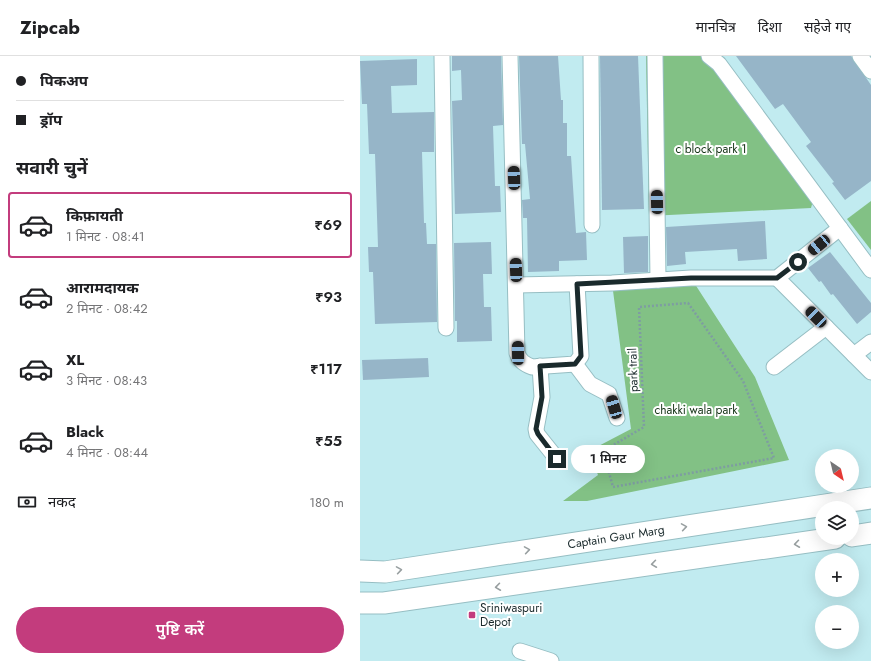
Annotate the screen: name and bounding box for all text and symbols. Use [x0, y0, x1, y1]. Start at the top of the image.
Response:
text: Zipcab [20, 14, 80, 41]
text: मानचित्र [696, 17, 736, 37]
text: दिशा [758, 17, 782, 37]
text: सहेजे गए [804, 17, 851, 37]
text: पिकअप [40, 70, 88, 92]
text: ड्रॉप [40, 109, 62, 131]
park label: c block park 1 [675, 140, 747, 158]
text: सवारी चुनें [16, 155, 88, 181]
car [508, 166, 520, 190]
car [651, 190, 663, 214]
text: किफ़ायती [66, 205, 123, 227]
icon: car [18, 207, 54, 243]
text: ₹69 [314, 214, 342, 236]
text: 1 मिनट · 08:41 [66, 227, 145, 246]
car [806, 233, 832, 257]
route start [789, 253, 807, 271]
car [510, 258, 522, 282]
text: आरामदायक [66, 277, 139, 299]
icon: car [18, 279, 54, 315]
text: ₹93 [315, 286, 342, 308]
text: 2 मिनट · 08:42 [66, 299, 148, 318]
car [803, 304, 829, 330]
car [512, 341, 524, 365]
street label: park trail [623, 348, 643, 392]
text: XL [66, 349, 84, 371]
icon: car [18, 351, 54, 387]
text: ₹117 [310, 358, 342, 380]
text: 3 मिनट · 08:43 [66, 371, 147, 390]
car [605, 394, 623, 420]
park label: chakki wala park [654, 401, 738, 419]
text: Black [66, 421, 104, 443]
icon: car [18, 423, 54, 459]
text: ₹55 [315, 430, 342, 452]
text: 4 मिनट · 08:44 [66, 443, 148, 462]
callout: 1 मिनट [571, 445, 645, 473]
text: 1 मिनट [590, 449, 626, 468]
north arrow [815, 449, 859, 493]
map controls [815, 449, 859, 649]
route end [548, 450, 566, 468]
icon: cash [16, 491, 38, 513]
text: नकद [48, 491, 76, 513]
text: 180 m [309, 493, 344, 512]
button: layers [815, 501, 859, 545]
street label: Captain Gaur Marg [566, 520, 666, 554]
one-way arrow [681, 523, 687, 532]
one-way arrow [794, 539, 800, 548]
one-way arrow [524, 546, 530, 555]
button: + [815, 553, 859, 597]
one-way arrow [651, 559, 657, 568]
one-way arrow [396, 566, 402, 574]
one-way arrow [495, 582, 501, 591]
place label: Sriniwaspuri Depot [480, 599, 542, 631]
button: − [815, 605, 859, 649]
button: पुष्टि करें [16, 607, 344, 653]
marker: Sriniwaspuri Depot [467, 610, 477, 620]

